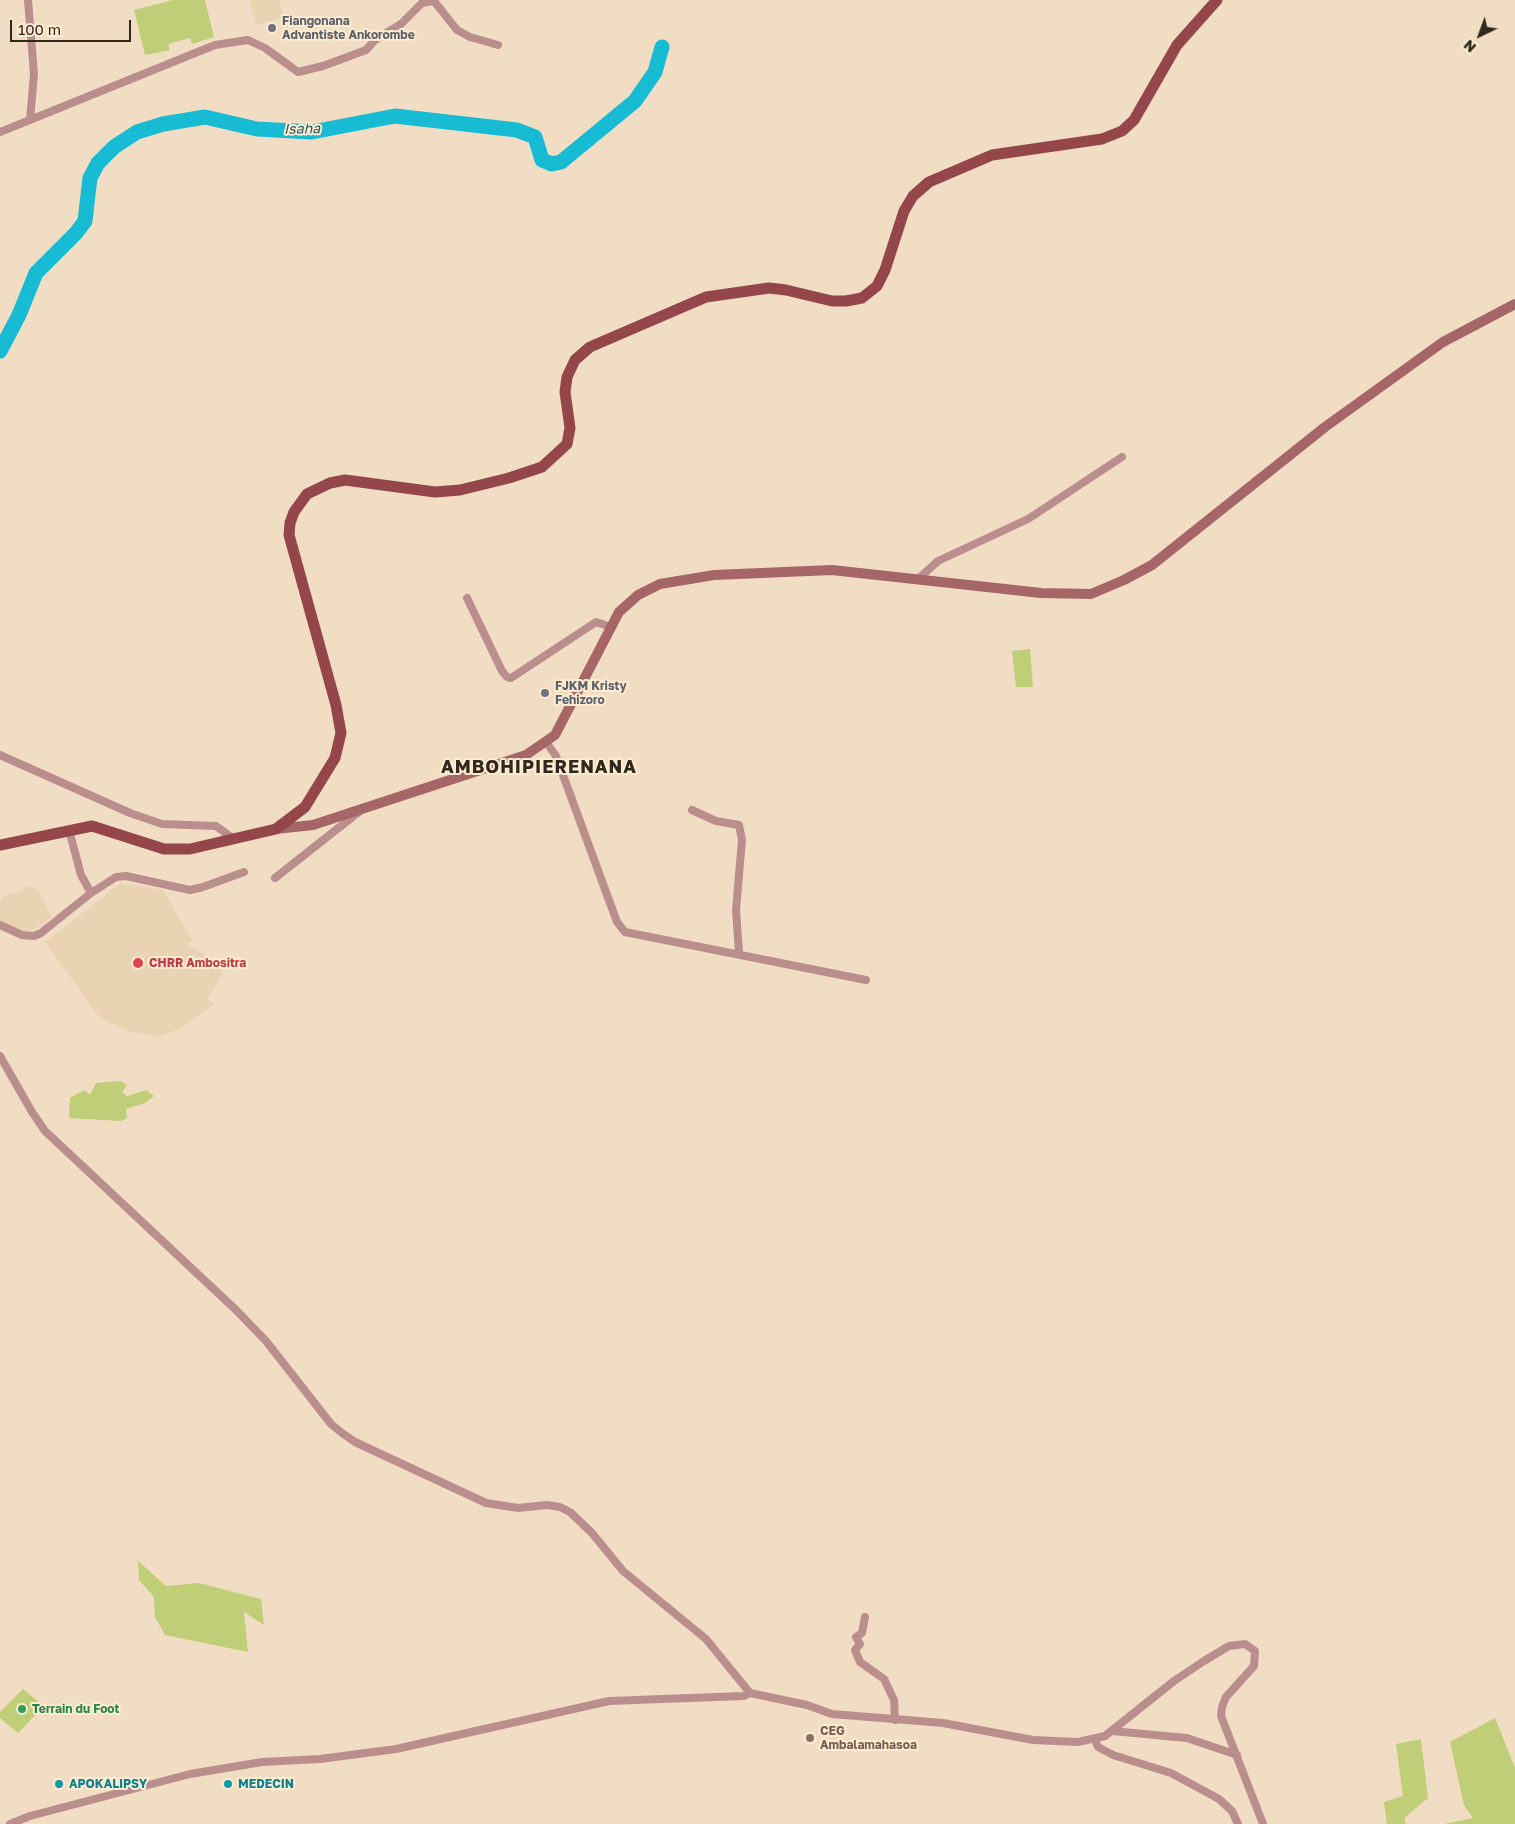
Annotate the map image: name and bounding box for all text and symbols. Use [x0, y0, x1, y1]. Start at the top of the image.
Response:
scale bar [12, 10, 134, 42]
north arrow [1455, 10, 1505, 60]
place label: Fiangonana Advantiste Ankorombe [282, 14, 415, 42]
text: 100 m [18, 20, 61, 38]
marker: Fiangonana Advantiste Ankorombe [266, 22, 278, 34]
text: N [1460, 37, 1479, 56]
water label: Isaha [284, 120, 320, 138]
place label: FJKM Kristy Fehizoro [555, 679, 627, 707]
marker: FJKM Kristy Fehizoro [539, 687, 551, 699]
district label: AMBOHIPIERENANA [439, 756, 639, 778]
marker: CHRR Ambositra [131, 956, 145, 970]
place label: CHRR Ambositra [149, 956, 246, 970]
place label: Terrain du Foot [32, 1702, 119, 1716]
marker: Terrain du Foot [16, 1703, 28, 1715]
place label: CEG Ambalamahasoa [820, 1724, 917, 1752]
marker: CEG Ambalamahasoa [804, 1732, 816, 1744]
place label: APOKALIPSY [69, 1777, 147, 1791]
place label: MEDECIN [238, 1777, 294, 1791]
marker: APOKALIPSY [53, 1778, 65, 1790]
marker: MEDECIN [222, 1778, 234, 1790]

